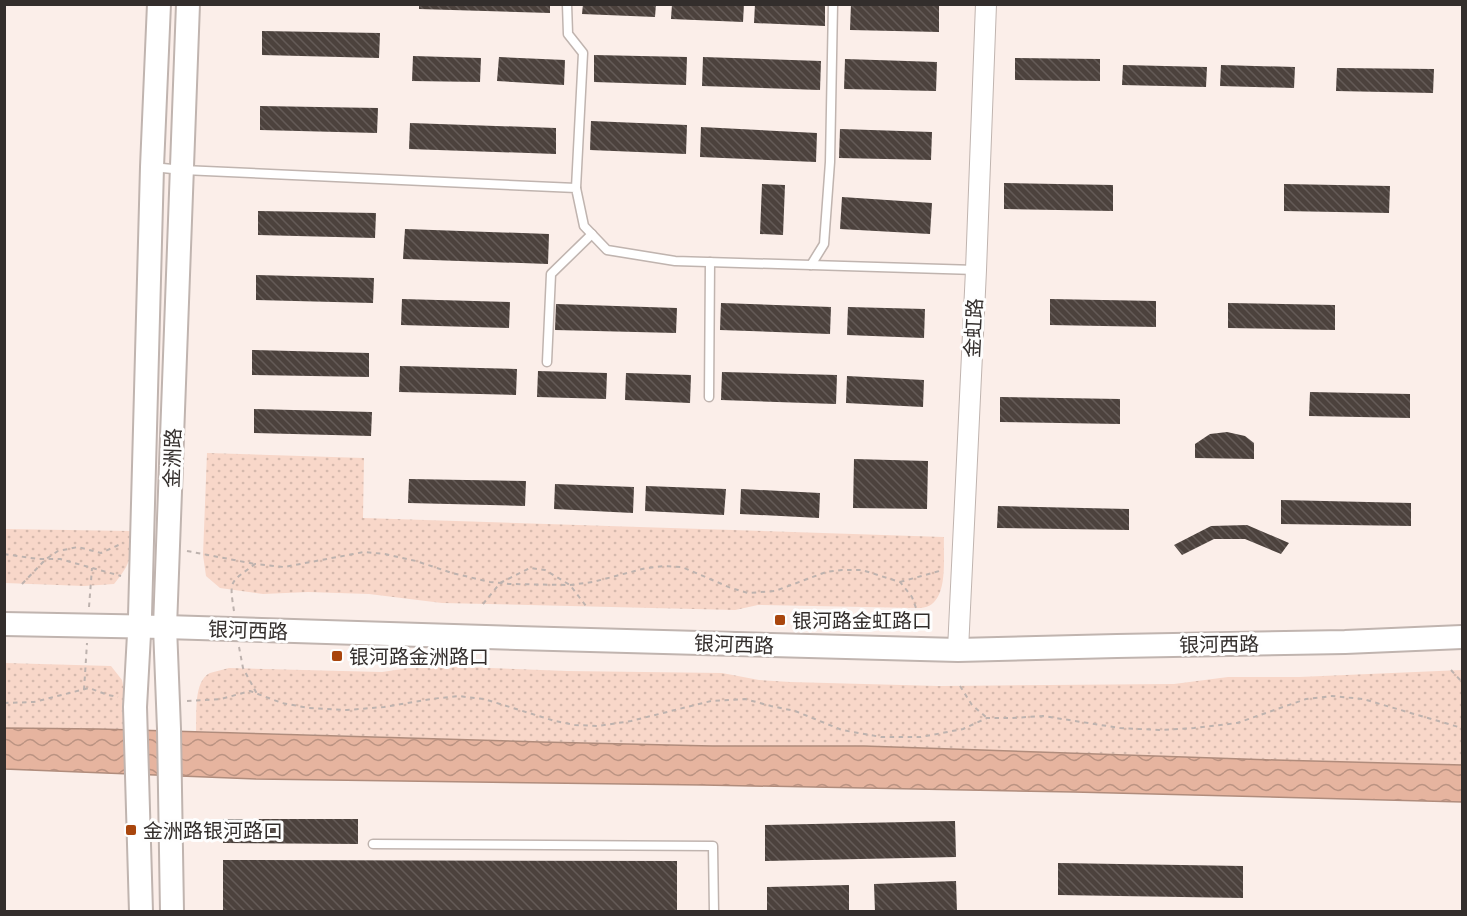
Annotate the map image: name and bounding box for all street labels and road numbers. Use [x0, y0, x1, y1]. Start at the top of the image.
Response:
street label: 金虹路 [958, 297, 988, 359]
street label: 金洲路 [157, 428, 187, 488]
street label: 银河西路 [208, 615, 288, 645]
street label: 银河西路 [694, 629, 774, 659]
street label: 银河西路 [1179, 630, 1259, 658]

